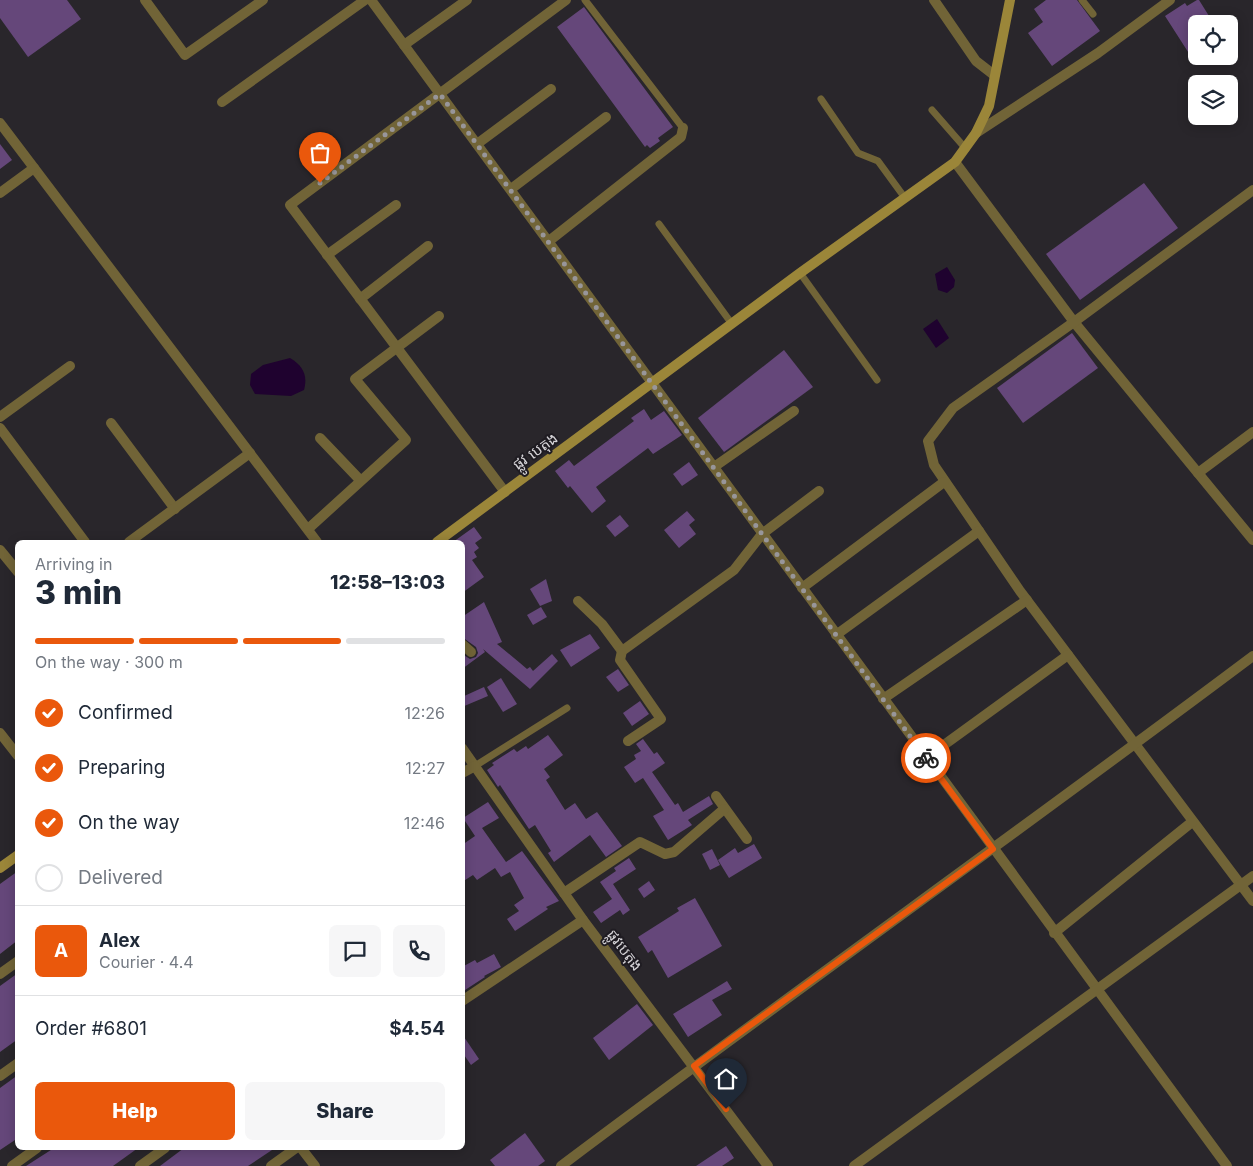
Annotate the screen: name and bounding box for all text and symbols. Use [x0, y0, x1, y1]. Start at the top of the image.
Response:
map controls [1188, 15, 1238, 125]
button: locate [1188, 15, 1238, 65]
button: layers [1188, 75, 1238, 125]
pin [299, 132, 341, 183]
icon: bag [306, 139, 334, 167]
street label: ផ្លូវ បេតុង [509, 428, 564, 477]
text: Arriving in [35, 554, 112, 574]
text: 12:58–13:03 [330, 571, 445, 594]
text: 3 min [35, 573, 122, 612]
text: On the way · 300 m [35, 652, 183, 672]
icon: check [35, 699, 63, 727]
text: Confirmed [78, 701, 173, 724]
text: 12:26 [404, 703, 445, 723]
courier [901, 733, 951, 783]
icon: bike [912, 744, 940, 772]
icon: check [35, 754, 63, 782]
text: Preparing [78, 756, 165, 779]
text: 12:27 [405, 758, 445, 778]
icon: check [35, 809, 63, 837]
text: On the way [78, 811, 180, 834]
text: 12:46 [404, 813, 445, 833]
text: Delivered [78, 866, 163, 889]
button: chat [329, 925, 381, 977]
button: phone [393, 925, 445, 977]
street label: ផ្លូវបេតុង [600, 925, 647, 977]
text: Alex [99, 929, 140, 952]
text: A [54, 939, 68, 962]
text: Courier · 4.4 [99, 952, 194, 972]
text: Order #6801 [35, 1017, 147, 1040]
text: $4.54 [389, 1017, 445, 1040]
pin [705, 1058, 747, 1109]
icon: home [712, 1065, 740, 1093]
button: Help [35, 1082, 235, 1140]
button: Share [245, 1082, 445, 1140]

